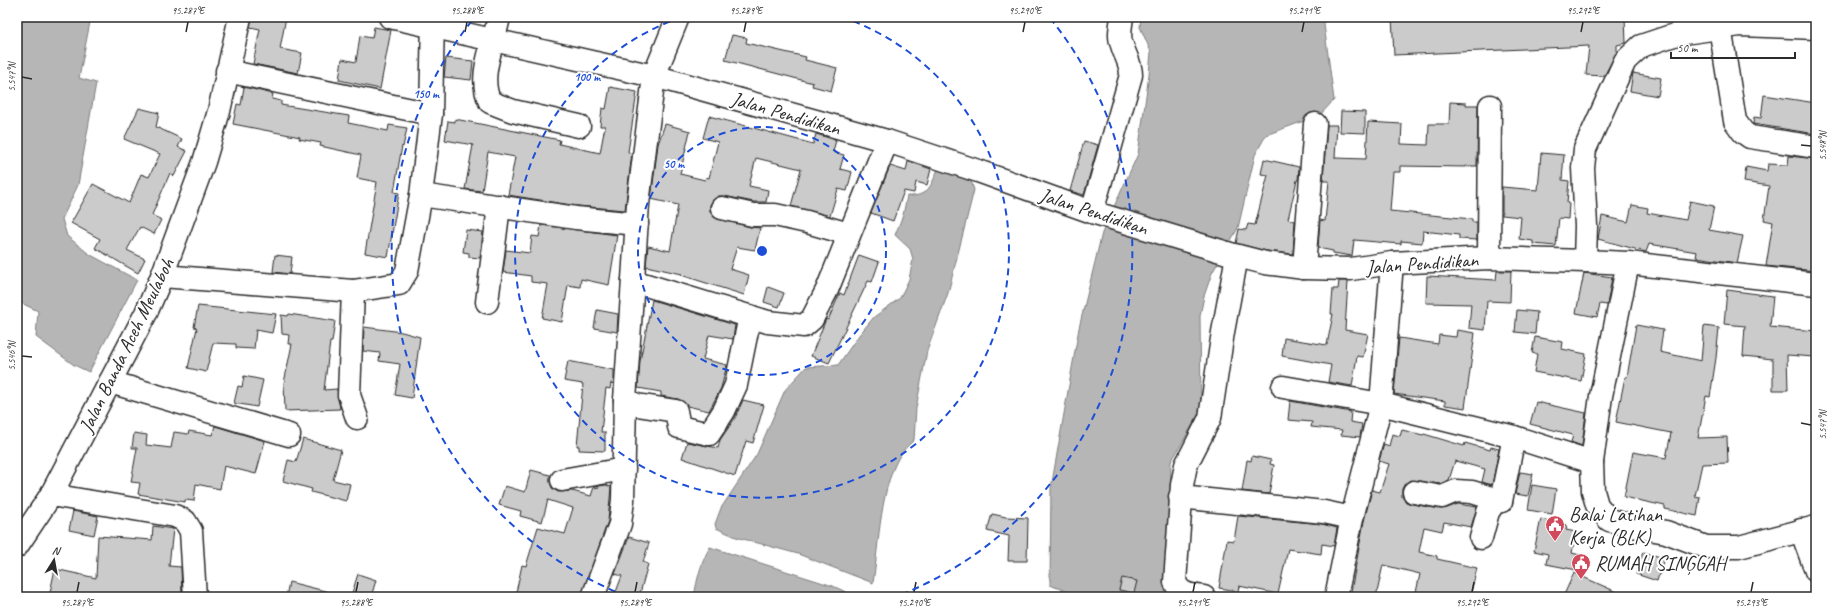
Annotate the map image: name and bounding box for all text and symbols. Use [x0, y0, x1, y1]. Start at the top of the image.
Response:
text: 95.287°E [172, 4, 206, 17]
text: 95.288°E [451, 4, 485, 17]
text: 95.289°E [730, 4, 764, 17]
text: 95.290°E [1009, 4, 1043, 17]
text: 95.291°E [1288, 4, 1322, 17]
text: 95.292°E [1567, 4, 1601, 17]
scale bar [1671, 34, 1795, 60]
text: 50 m [1677, 40, 1699, 56]
text: 5.547°N [5, 61, 18, 91]
text: 100 m [574, 69, 601, 85]
text: 150 m [413, 86, 440, 102]
street label: Jalan Pendidikan [728, 86, 844, 141]
text: 5.548°N [1816, 130, 1829, 160]
text: 50 m [664, 156, 685, 172]
street label: Jalan Pendidikan [1036, 182, 1152, 241]
centre of rings [755, 244, 769, 258]
street label: Jalan Pendidikan [1364, 247, 1480, 280]
street label: Jalan Banda Aceh Meulaboh [73, 253, 180, 437]
text: 5.546°N [5, 340, 18, 370]
text: 5.547°N [1816, 409, 1829, 439]
place label: Balai Latihan Kerja (BLK) [1569, 502, 1663, 550]
public building icon: Balai Latihan Kerja (BLK) [1544, 514, 1566, 542]
north arrow [34, 540, 74, 580]
text: N [51, 543, 63, 558]
place label: RUMAH SINĢGAH [1595, 551, 1729, 576]
public building icon: RUMAH SINĢGAH [1570, 552, 1592, 580]
text: 95.287°E [61, 596, 95, 609]
text: 95.288°E [340, 596, 374, 609]
text: 95.289°E [619, 596, 653, 609]
text: 95.290°E [898, 596, 932, 609]
text: 95.291°E [1177, 596, 1211, 609]
text: 95.292°E [1456, 596, 1490, 609]
text: 95.293°E [1735, 596, 1769, 609]

